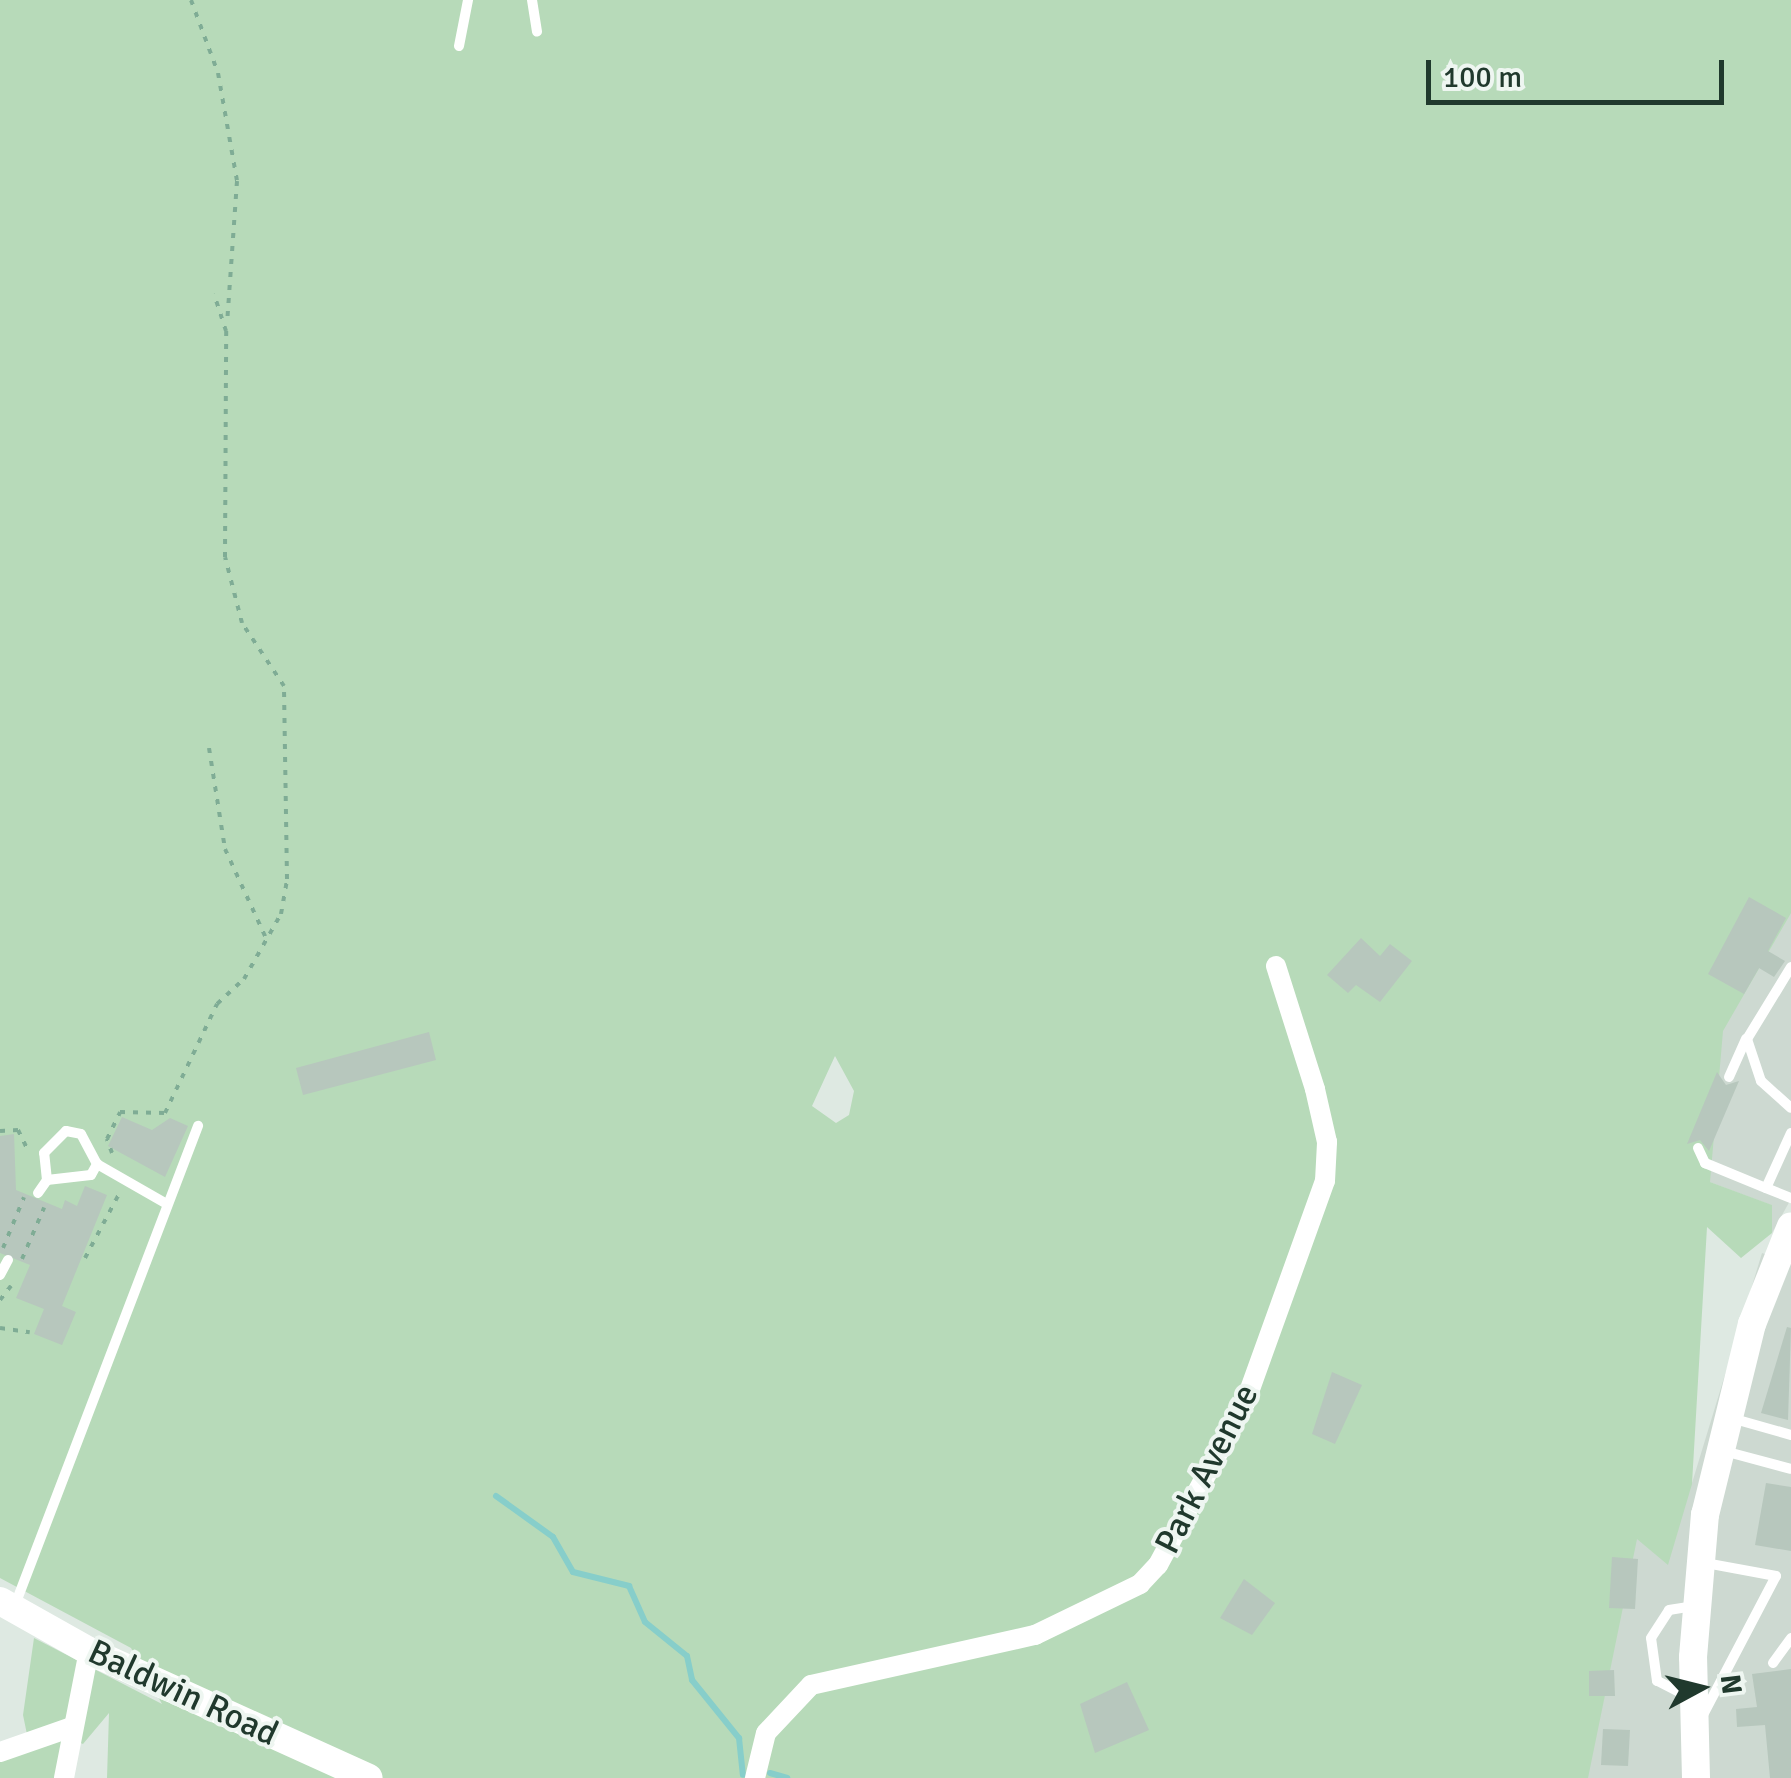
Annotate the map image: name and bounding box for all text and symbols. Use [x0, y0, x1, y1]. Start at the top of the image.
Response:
scale bar [1431, 40, 1728, 102]
text: 100 m [1443, 59, 1522, 96]
street label: Park Avenue [1146, 1377, 1268, 1561]
street label: Baldwin Road [81, 1631, 285, 1755]
north arrow [1651, 1638, 1751, 1738]
text: N [1713, 1673, 1749, 1696]

